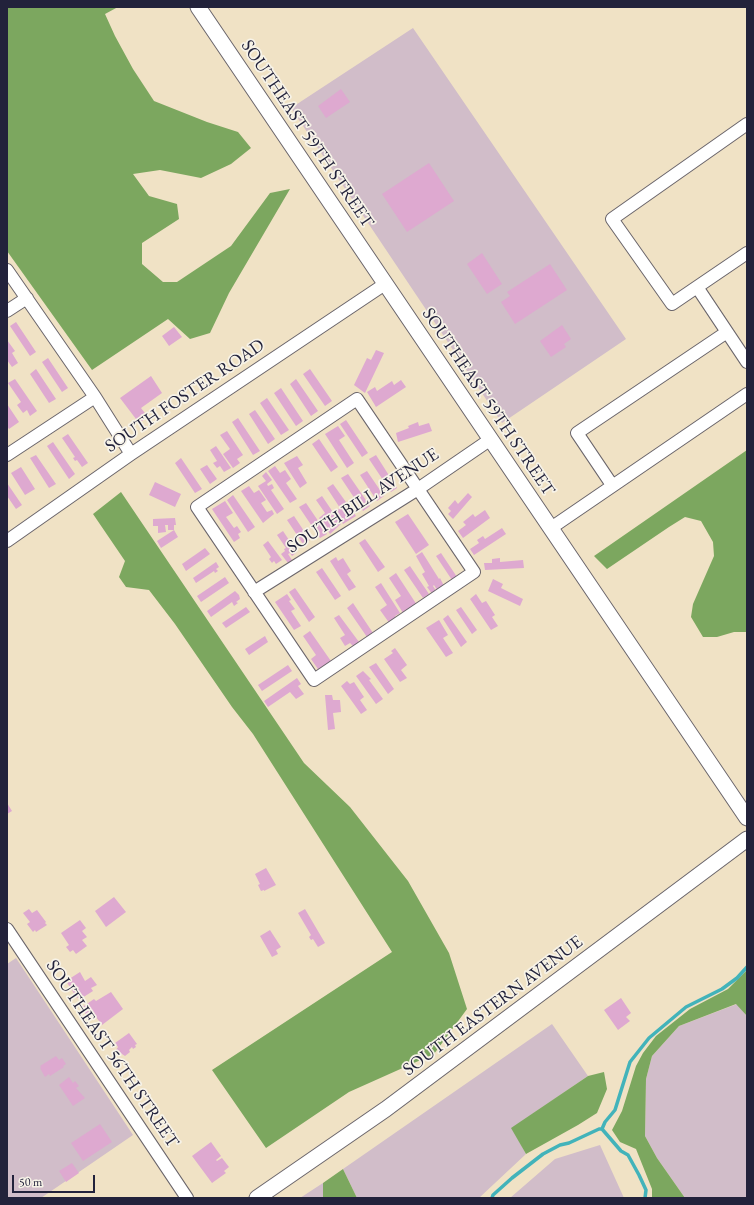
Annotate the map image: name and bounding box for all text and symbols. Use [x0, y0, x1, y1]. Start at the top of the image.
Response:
street label: SOUTHEAST 59TH STREET [236, 36, 378, 232]
street label: SOUTHEAST 59TH STREET [417, 304, 559, 500]
street label: SOUTH FOSTER ROAD [101, 335, 269, 457]
street label: SOUTH BILL AVENUE [283, 444, 443, 558]
street label: SOUTH EASTERN AVENUE [399, 931, 587, 1081]
street label: SOUTHEAST 56TH STREET [41, 956, 183, 1152]
scale bar [14, 1167, 97, 1193]
text: 50 m [19, 1174, 42, 1190]

